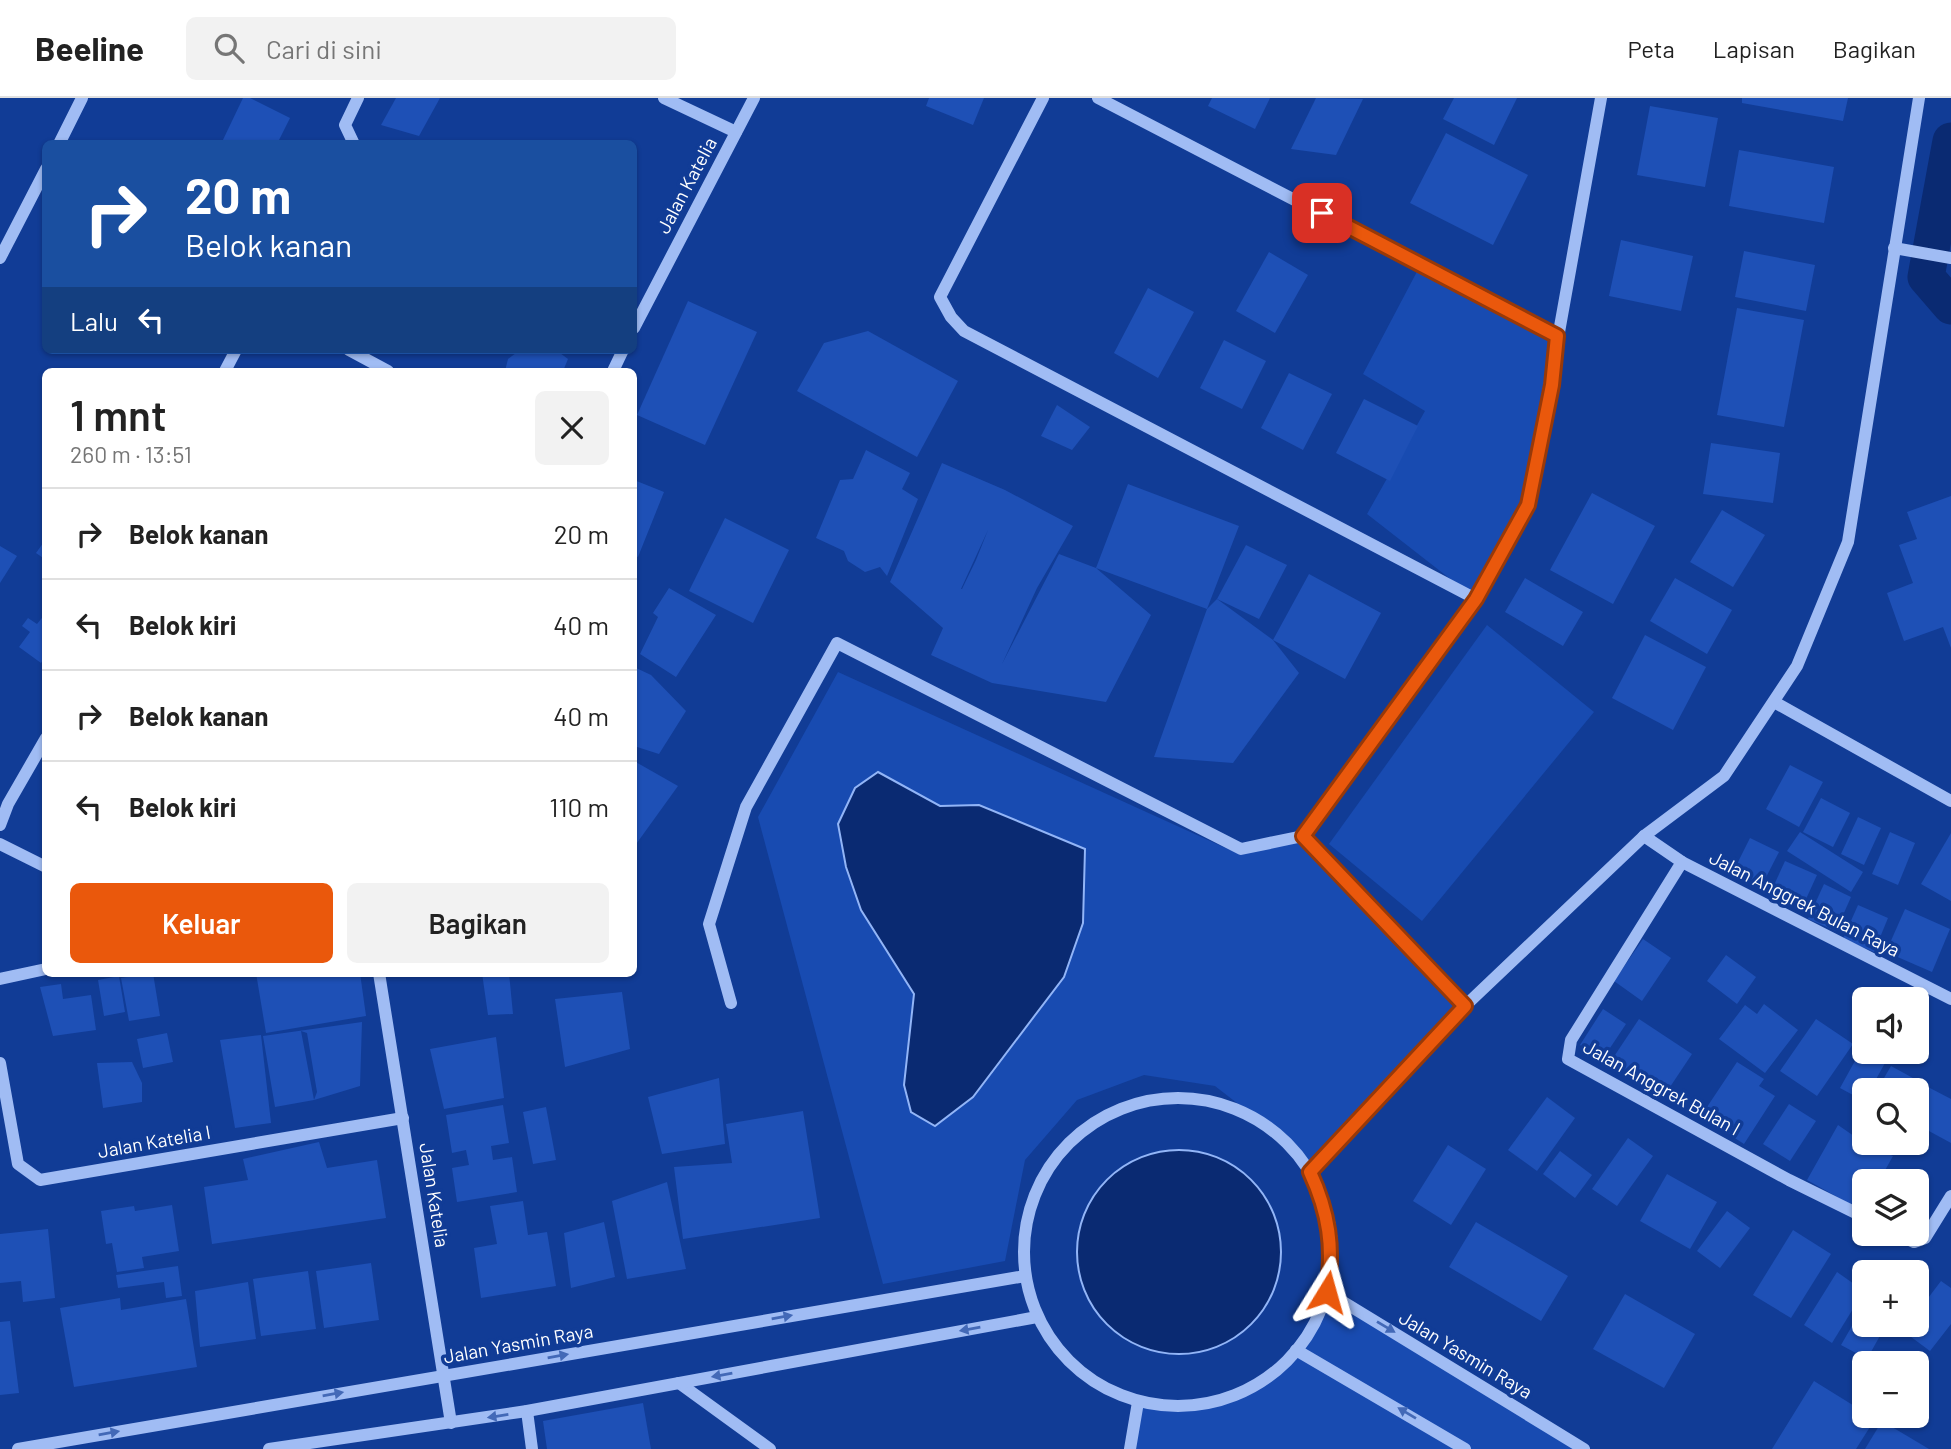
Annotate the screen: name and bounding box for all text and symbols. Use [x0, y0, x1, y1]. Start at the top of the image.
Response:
search box [186, 17, 676, 80]
text: Beeline [35, 28, 144, 68]
icon: search [210, 29, 248, 67]
text: Cari di sini [266, 33, 382, 64]
text: Peta [1627, 34, 1675, 63]
text: Lapisan [1713, 34, 1795, 63]
text: Bagikan [1833, 34, 1916, 63]
street label: Jalan Katelia [651, 133, 721, 237]
text: 20 m [185, 165, 291, 224]
icon: right [70, 168, 161, 259]
pin [1292, 183, 1352, 243]
icon: arrive [1303, 194, 1341, 232]
text: Belok kanan [185, 225, 352, 263]
icon: left [132, 301, 170, 339]
text: Lalu [70, 305, 118, 336]
text: 1 mnt [70, 389, 167, 439]
button: close [535, 391, 609, 465]
text: 260 m · 13:51 [70, 440, 192, 468]
icon: right [70, 515, 108, 553]
text: Belok kanan [129, 518, 268, 549]
text: 20 m [554, 518, 609, 549]
icon: left [70, 606, 108, 644]
text: Belok kiri [129, 609, 236, 640]
text: 40 m [553, 609, 609, 640]
icon: right [70, 697, 108, 735]
text: Belok kanan [129, 700, 268, 731]
text: 40 m [553, 700, 609, 731]
icon: left [70, 788, 108, 826]
text: Belok kiri [129, 791, 236, 822]
text: 110 m [549, 791, 609, 822]
street label: Jalan Anggrek Bulan Raya [1706, 845, 1904, 961]
button: Keluar [70, 883, 333, 963]
button: Bagikan [347, 883, 609, 963]
map controls [1852, 987, 1929, 1428]
button: sound [1852, 987, 1929, 1064]
street label: Jalan Anggrek Bulan I [1579, 1034, 1745, 1140]
button: search [1852, 1078, 1929, 1155]
street label: Jalan Katelia I [96, 1120, 212, 1162]
street label: Jalan Katelia [415, 1141, 455, 1249]
button: layers [1852, 1169, 1929, 1246]
position arrow [1290, 1255, 1364, 1329]
button: + [1852, 1260, 1929, 1337]
street label: Jalan Yasmin Raya [1395, 1305, 1537, 1403]
one-way arrow [771, 1312, 793, 1323]
street label: Jalan Yasmin Raya [441, 1319, 595, 1367]
one-way arrow [1376, 1321, 1395, 1333]
one-way arrow [959, 1324, 981, 1335]
one-way arrow [547, 1350, 569, 1361]
button: − [1852, 1351, 1929, 1428]
one-way arrow [711, 1370, 733, 1381]
one-way arrow [323, 1388, 345, 1399]
one-way arrow [1397, 1407, 1416, 1420]
one-way arrow [487, 1411, 509, 1422]
one-way arrow [98, 1427, 120, 1438]

